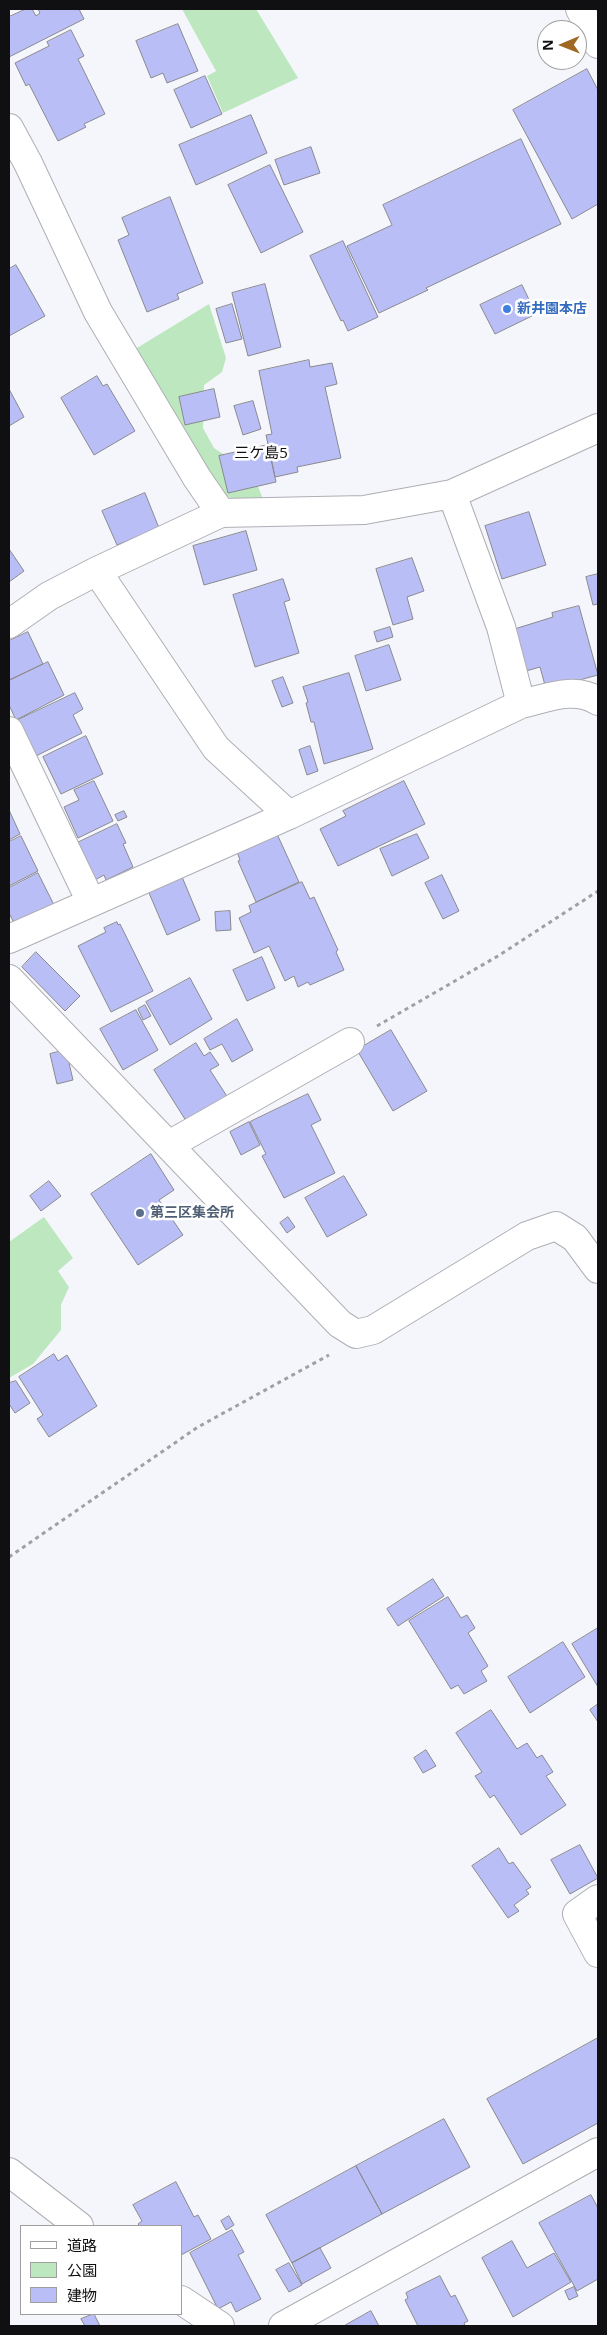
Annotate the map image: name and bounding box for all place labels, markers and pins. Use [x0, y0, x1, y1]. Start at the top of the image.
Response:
place label: 新井園本店 [517, 301, 587, 317]
marker: 新井園本店 [501, 303, 513, 315]
place label: 第三区集会所 [150, 1205, 234, 1221]
marker: 第三区集会所 [134, 1207, 146, 1219]

